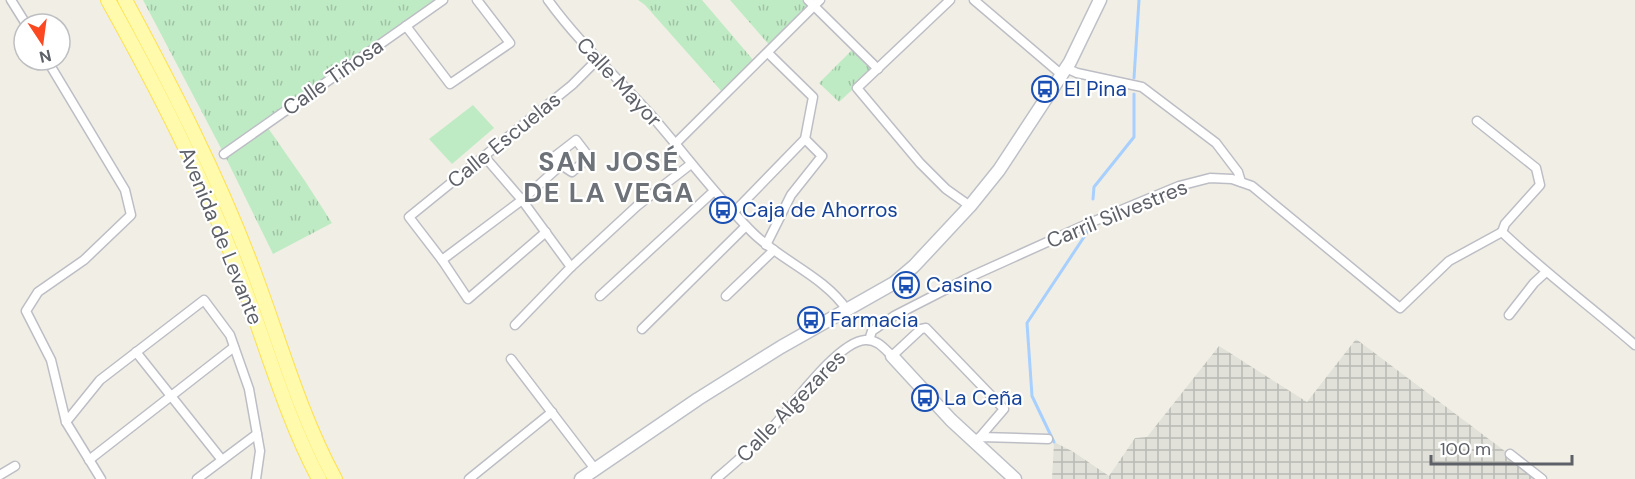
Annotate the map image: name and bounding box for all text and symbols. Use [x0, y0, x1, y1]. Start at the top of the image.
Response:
north arrow [12, 12, 72, 72]
street label: Calle Mayor [570, 31, 668, 133]
street label: Calle Tiñosa [277, 32, 389, 122]
text: N [37, 45, 53, 68]
bus stop icon: El Pina [1030, 74, 1060, 104]
place label: El Pina [1064, 75, 1127, 103]
street label: Calle Escuelas [441, 86, 567, 194]
street label: Avenida de Levante [173, 143, 269, 329]
district label: SAN JOSÉ DE LA VEGA [523, 144, 695, 210]
street label: Carril Silvestres [1042, 173, 1192, 255]
bus stop icon: Caja de Ahorros [708, 195, 738, 225]
place label: Caja de Ahorros [742, 196, 898, 224]
bus stop icon: Casino [891, 270, 921, 300]
place label: Casino [926, 271, 993, 299]
bus stop icon: Farmacia [796, 305, 826, 335]
place label: Farmacia [830, 306, 918, 334]
street label: Calle Algezares [730, 344, 852, 468]
bus stop icon: La Ceña [910, 383, 940, 413]
place label: La Ceña [944, 384, 1023, 412]
scale bar [1431, 428, 1572, 466]
text: 100 m [1440, 437, 1491, 461]

